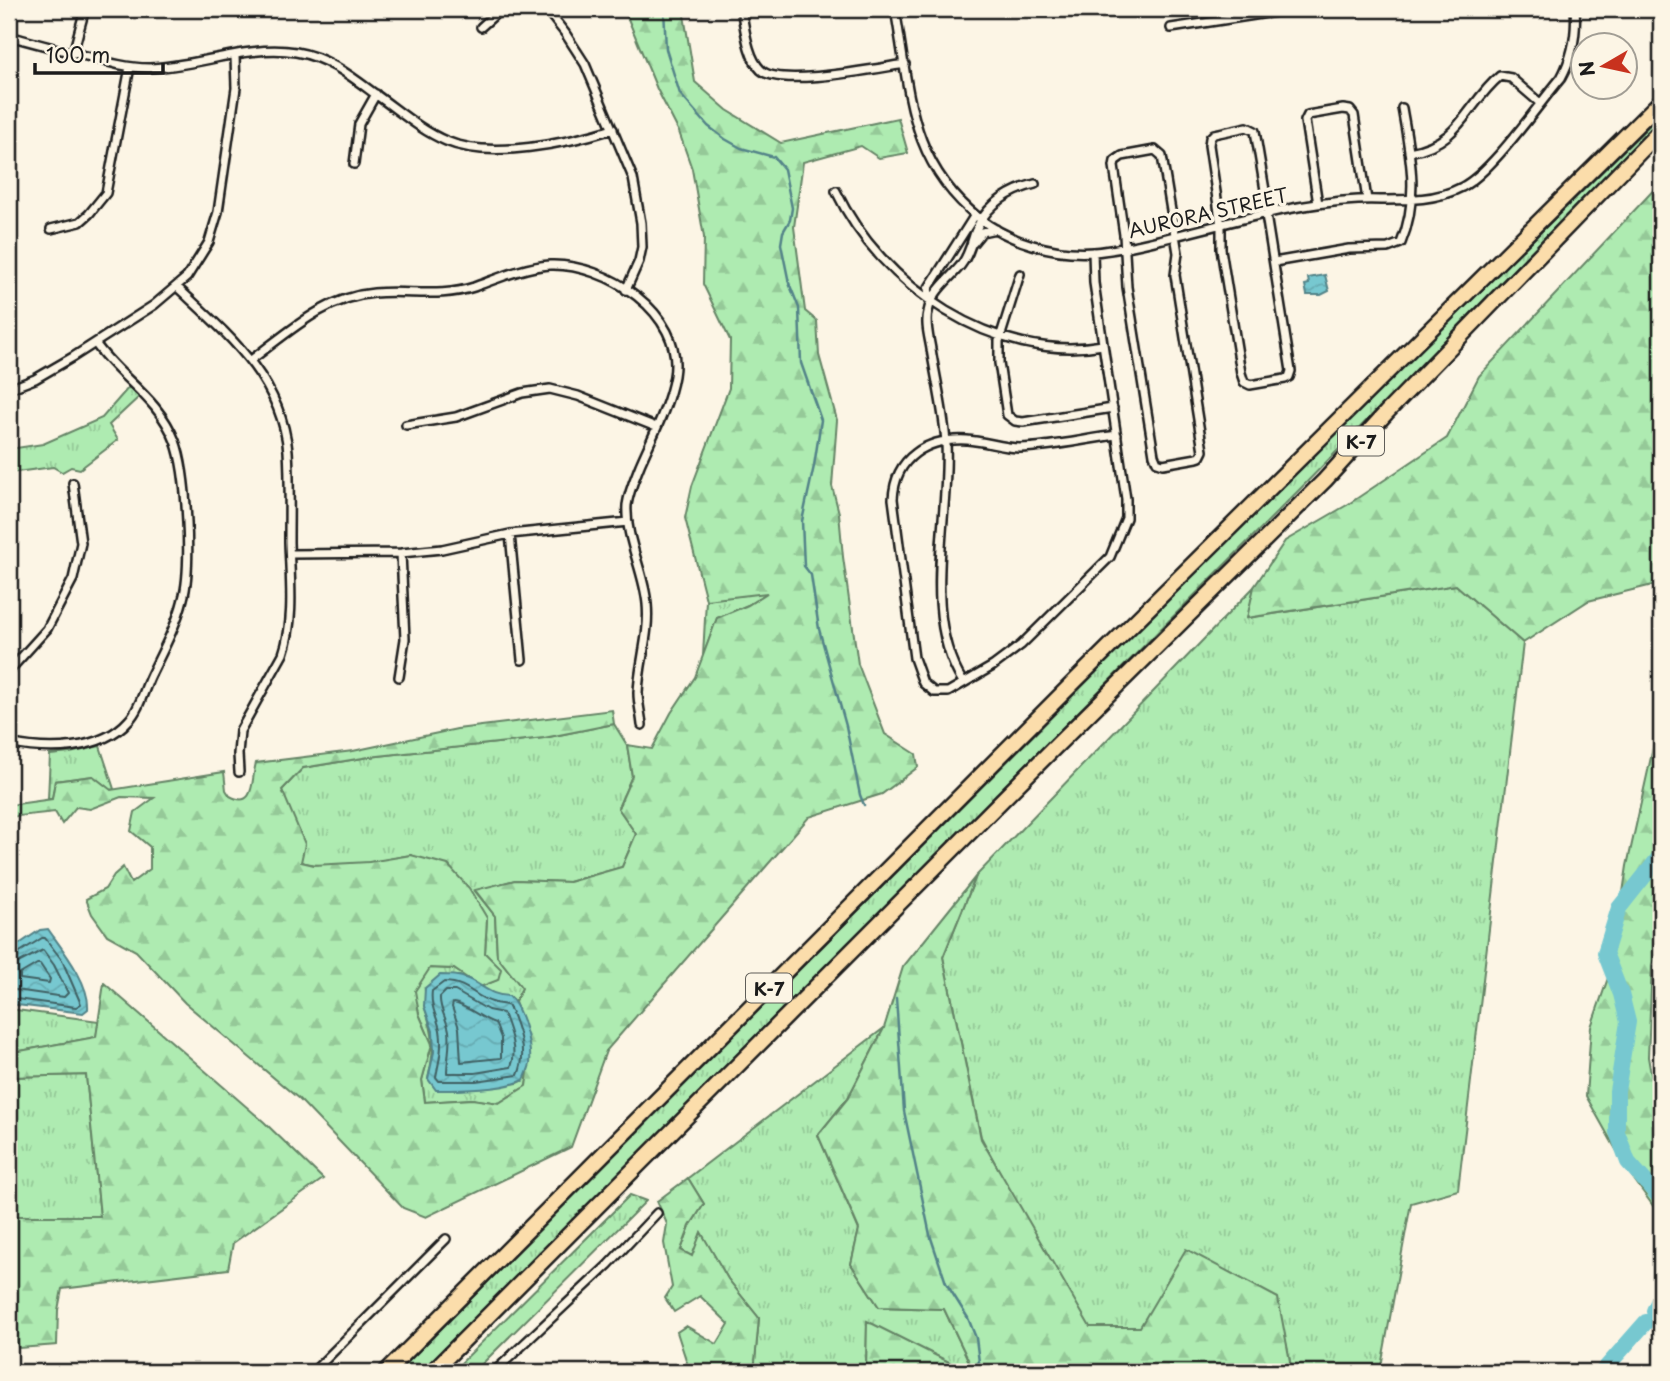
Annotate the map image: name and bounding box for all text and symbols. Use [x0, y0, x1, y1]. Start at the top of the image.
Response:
scale bar [35, 32, 163, 76]
north arrow [1568, 32, 1638, 102]
text: 100 m [46, 38, 110, 70]
text: N [1571, 59, 1601, 78]
street label: AURORA STREET [1125, 180, 1291, 244]
road number: K-7 [1338, 426, 1384, 456]
road number: K-7 [746, 973, 792, 1002]

